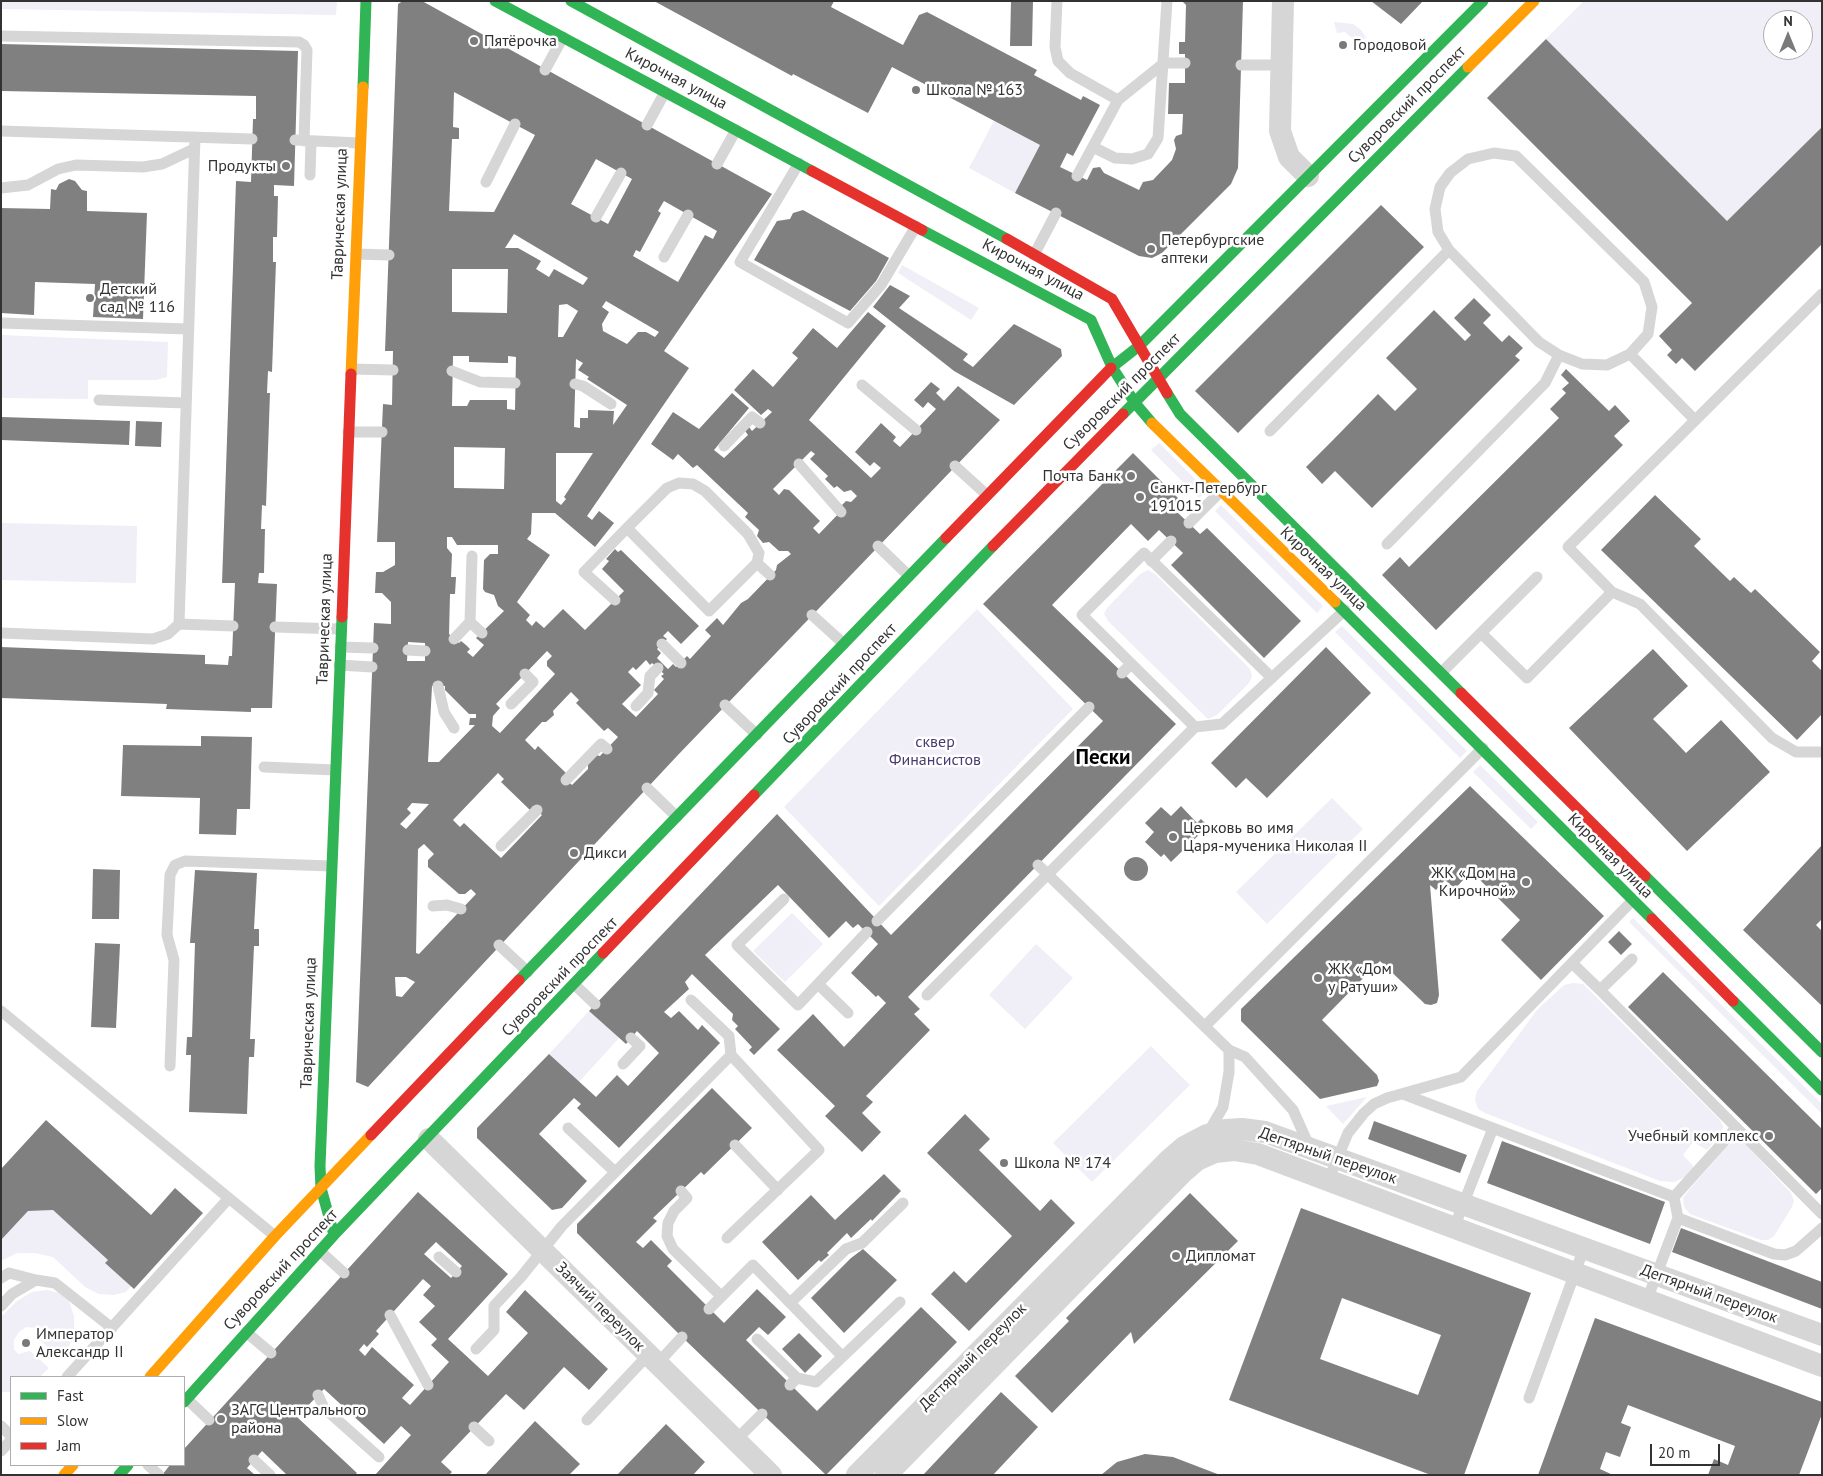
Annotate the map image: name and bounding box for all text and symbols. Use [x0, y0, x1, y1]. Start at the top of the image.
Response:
north arrow [1763, 10, 1813, 60]
text: N [1783, 12, 1793, 30]
place label: Пятёрочка [484, 31, 557, 51]
marker: Пятёрочка [468, 35, 480, 47]
place label: Городовой [1353, 35, 1427, 55]
marker: Городовой [1337, 39, 1349, 51]
street label: Суворовский проспект [1344, 42, 1470, 168]
street label: Кирочная улица [622, 44, 730, 114]
place label: Школа № 163 [926, 80, 1023, 100]
marker: Школа № 163 [910, 84, 922, 96]
street label: Таврическая улица [328, 148, 352, 280]
place label: Продукты [208, 156, 276, 176]
marker: Продукты [280, 160, 292, 172]
place label: Петербургские аптеки [1161, 230, 1264, 268]
street label: Кирочная улица [979, 235, 1087, 305]
marker: Петербургские аптеки [1145, 243, 1157, 255]
place label: Детский сад № 116 [100, 279, 175, 317]
marker: Детский сад № 116 [84, 292, 96, 304]
street label: Суворовский проспект [1059, 329, 1185, 455]
place label: Почта Банк [1042, 466, 1121, 486]
marker: Почта Банк [1125, 470, 1137, 482]
place label: Санкт-Петербург 191015 [1150, 478, 1267, 516]
marker: Санкт-Петербург 191015 [1134, 491, 1146, 503]
street label: Кирочная улица [1276, 523, 1370, 615]
street label: Таврическая улица [313, 553, 337, 685]
street label: Суворовский проспект [779, 619, 901, 749]
park label: сквер Финансистов [889, 732, 981, 770]
district label: Пески [1076, 745, 1130, 771]
street label: Кирочная улица [1563, 809, 1657, 903]
place label: Церковь во имя Царя-мученика Николая II [1183, 818, 1368, 856]
marker: Церковь во имя Царя-мученика Николая II [1167, 831, 1179, 843]
place label: Дикси [584, 843, 627, 863]
marker: Дикси [568, 847, 580, 859]
place label: ЖК «Дом на Кирочной» [1431, 863, 1516, 901]
marker: ЖК «Дом на Кирочной» [1520, 876, 1532, 888]
street label: Суворовский проспект [498, 913, 622, 1041]
street label: Таврическая улица [297, 957, 321, 1089]
place label: ЖК «Дом у Ратуши» [1328, 959, 1398, 997]
marker: ЖК «Дом у Ратуши» [1312, 972, 1324, 984]
street label: Дегтярный переулок [1257, 1123, 1399, 1189]
place label: Учебный комплекс [1628, 1126, 1759, 1146]
marker: Учебный комплекс [1763, 1130, 1775, 1142]
place label: Школа № 174 [1014, 1153, 1111, 1173]
marker: Школа № 174 [998, 1157, 1010, 1169]
street label: Суворовский проспект [220, 1205, 342, 1335]
place label: Дипломат [1186, 1246, 1255, 1266]
marker: Дипломат [1170, 1250, 1182, 1262]
street label: Заячий переулок [551, 1258, 649, 1356]
street label: Дегтярный переулок [1638, 1260, 1780, 1328]
street label: Дегтярный переулок [915, 1299, 1031, 1415]
place label: Император Александр II [36, 1324, 124, 1362]
marker: Император Александр II [20, 1337, 32, 1349]
legend [10, 1376, 185, 1466]
text: Fast [57, 1386, 84, 1405]
place label: ЗАГС Центрального района [231, 1400, 366, 1438]
text: Slow [57, 1411, 88, 1430]
marker: ЗАГС Центрального района [215, 1413, 227, 1425]
scale bar [1653, 1434, 1723, 1466]
text: Jam [57, 1436, 81, 1455]
text: 20 m [1658, 1443, 1691, 1462]

